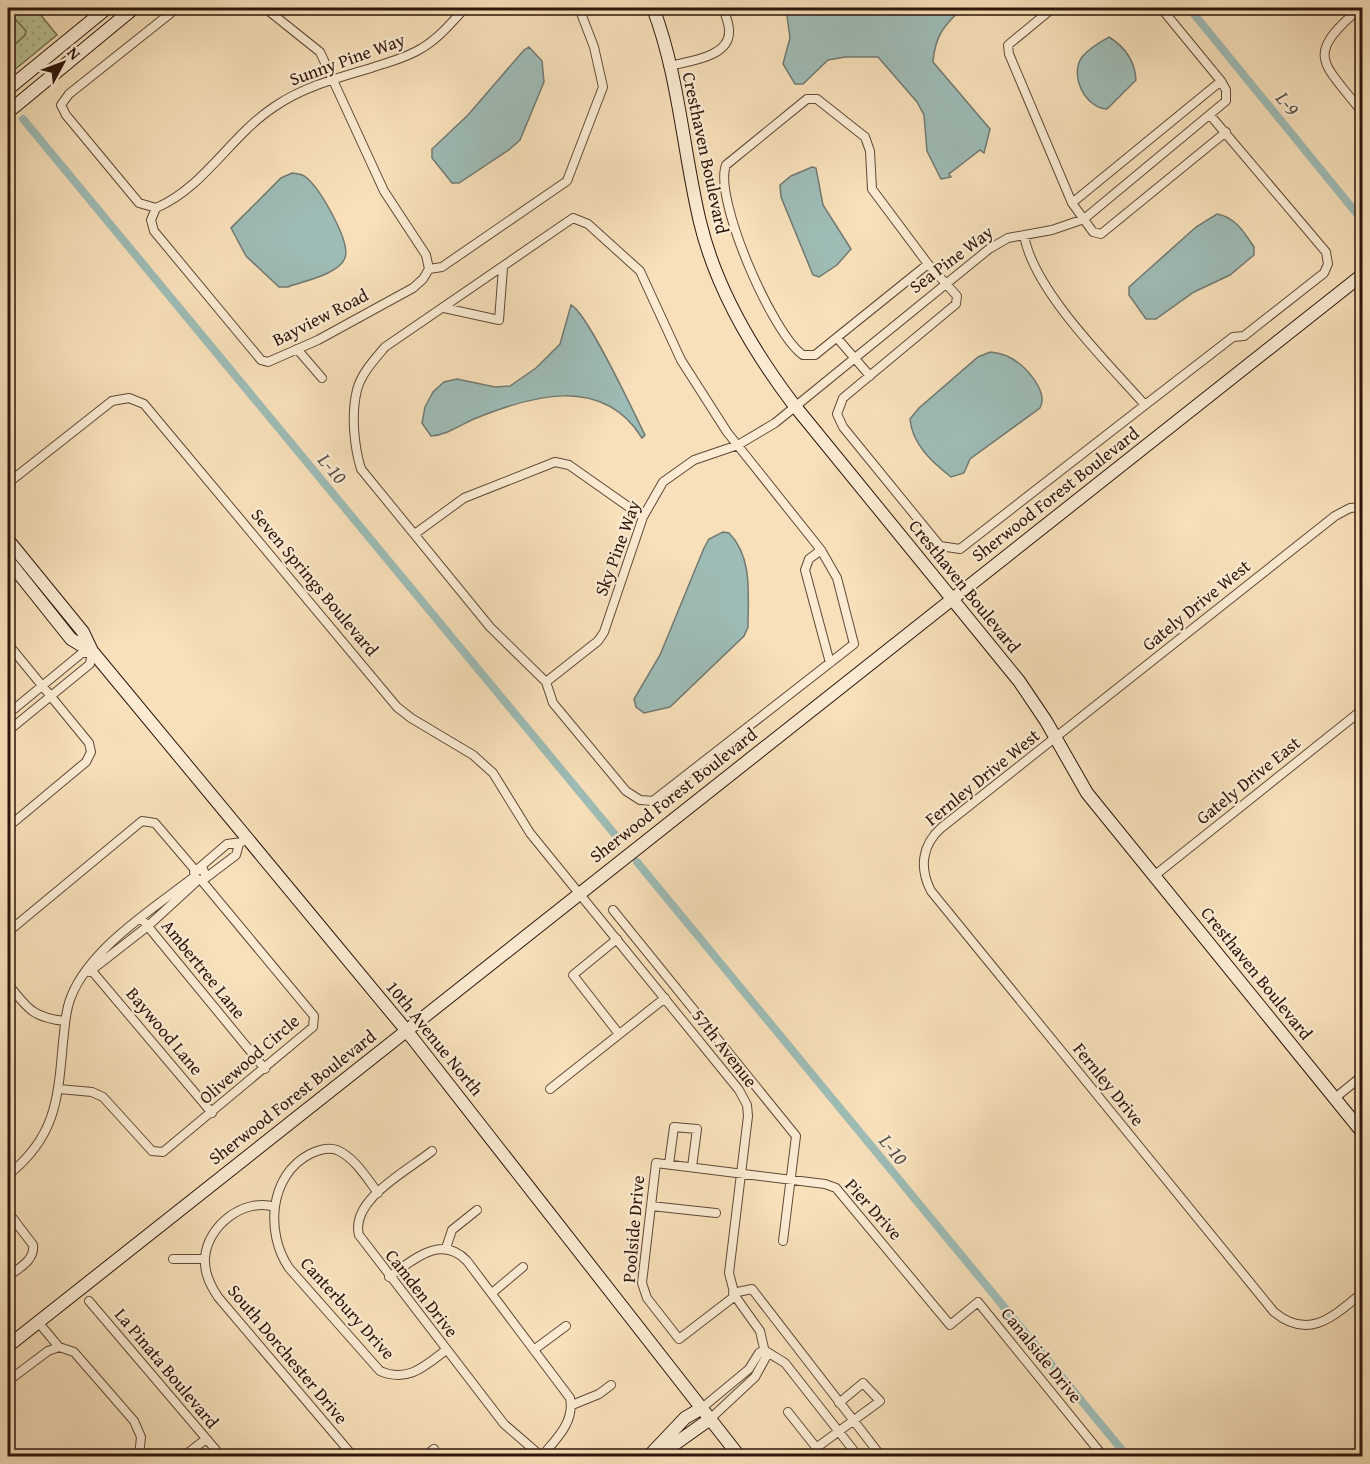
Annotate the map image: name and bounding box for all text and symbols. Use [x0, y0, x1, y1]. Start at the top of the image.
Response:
street label: Sunny Pine Way [286, 26, 408, 92]
north arrow [33, 33, 93, 93]
text: N [62, 41, 87, 65]
street label: Cresthaven Boulevard [676, 70, 736, 237]
water label: L-9 [1269, 84, 1307, 122]
street label: Sea Pine Way [903, 218, 999, 300]
street label: Bayview Road [267, 281, 373, 353]
street label: Sherwood Forest Boulevard [965, 420, 1145, 568]
water label: L-10 [311, 446, 355, 490]
street label: Sky Pine Way [587, 496, 647, 600]
street label: Seven Springs Boulevard [245, 502, 385, 662]
street label: Cresthaven Boulevard [903, 513, 1028, 659]
street label: Gately Drive West [1136, 552, 1257, 657]
street label: Sherwood Forest Boulevard [583, 721, 763, 869]
street label: Fernley Drive West [919, 722, 1046, 832]
street label: Gately Drive East [1190, 729, 1306, 831]
street label: Cresthaven Boulevard [1195, 900, 1320, 1046]
street label: Ambertree Lane [155, 913, 253, 1025]
street label: 10th Avenue North [380, 974, 490, 1102]
street label: Baywood Lane [120, 981, 210, 1081]
street label: 57th Avenue [686, 1003, 764, 1093]
street label: Olivewood Circle [193, 1008, 305, 1110]
street label: Sherwood Forest Boulevard [202, 1023, 382, 1171]
street label: Fernley Drive [1067, 1036, 1151, 1132]
water label: L-10 [872, 1127, 916, 1171]
street label: Pier Drive [839, 1172, 909, 1246]
street label: Poolside Drive [615, 1174, 651, 1284]
street label: Camden Drive [379, 1243, 465, 1343]
street label: Canterbury Drive [294, 1251, 402, 1365]
street label: South Dorchester Drive [221, 1278, 355, 1430]
street label: Canalside Drive [995, 1301, 1089, 1409]
street label: La Pinata Boulevard [108, 1302, 226, 1434]

